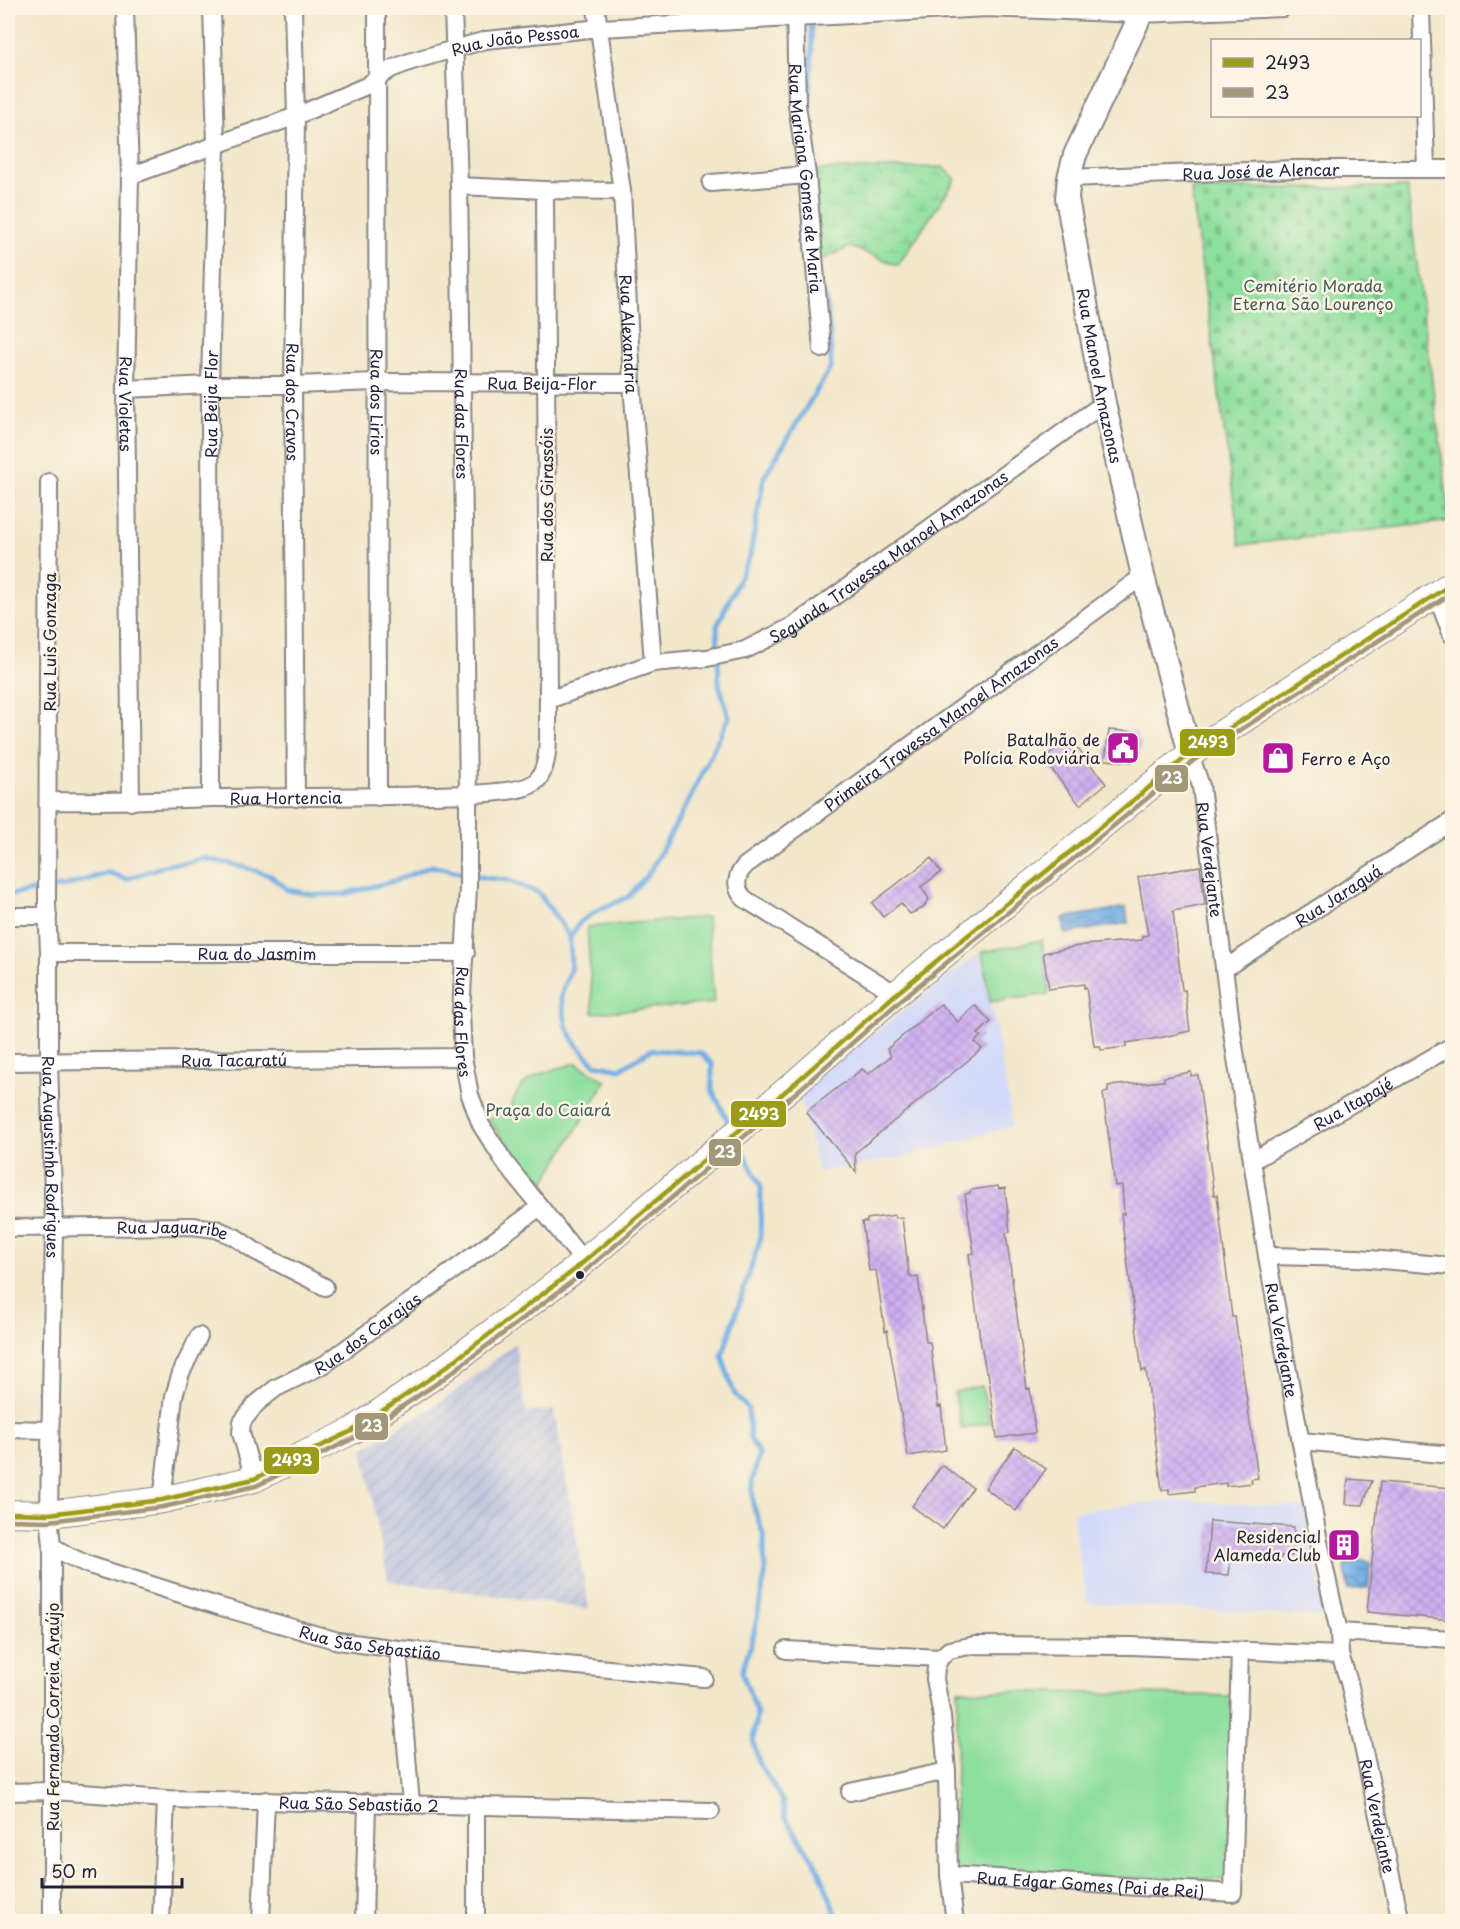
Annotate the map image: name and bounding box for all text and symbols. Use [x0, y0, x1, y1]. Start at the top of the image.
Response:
street label: Rua João Pessoa [448, 18, 580, 61]
legend [1211, 39, 1421, 117]
text: 2493 [1265, 48, 1310, 75]
street label: Rua Mariana Gomes de Maria [784, 63, 829, 294]
text: 23 [1265, 78, 1289, 105]
street label: Rua José de Alencar [1182, 157, 1340, 185]
park label: Cemitério Morada Eterna São Lourenço [1233, 273, 1393, 315]
street label: Rua Alexandria [614, 274, 645, 394]
street label: Rua Manoel Amazonas [1071, 286, 1129, 465]
street label: Rua dos Cravos [281, 343, 306, 461]
street label: Rua Beija Flor [198, 349, 223, 458]
street label: Rua dos Lirios [365, 349, 390, 455]
street label: Rua Violetas [114, 356, 139, 452]
street label: Rua das Flores [450, 368, 475, 479]
street label: Rua Beija-Flor [487, 370, 597, 395]
street label: Rua dos Girassóis [534, 428, 558, 562]
street label: Segunda Travessa Manoel Amazonas [765, 464, 1012, 648]
street label: Rua Luis Gonzaga [37, 572, 61, 712]
street label: Primeira Travessa Manoel Amazonas [819, 630, 1063, 817]
place label: Batalhão de Polícia Rodoviária [963, 727, 1100, 769]
line badge: 2493 [1179, 728, 1236, 757]
text: 2493 [1188, 729, 1229, 753]
public building icon: Batalhão de Polícia Rodoviária [1105, 730, 1141, 766]
shop icon: Ferro e Aço [1260, 740, 1296, 776]
place label: Ferro e Aço [1301, 746, 1391, 770]
line badge: 23 [1154, 764, 1189, 793]
text: 23 [1161, 765, 1183, 789]
street label: Rua Hortencia [230, 785, 343, 810]
street label: Rua Verdejante [1191, 800, 1230, 919]
street label: Rua Jaraguá [1290, 858, 1386, 932]
street label: Rua do Jasmim [198, 941, 316, 965]
street label: Rua das Flores [449, 966, 478, 1079]
street label: Rua Tacaratú [181, 1047, 287, 1072]
street label: Rua Augustinho Rodrigues [37, 1056, 66, 1258]
street label: Rua Itapajé [1308, 1071, 1397, 1136]
park label: Praça do Caiará [485, 1097, 611, 1121]
line badge: 2493 [730, 1100, 787, 1128]
text: 2493 [739, 1101, 780, 1125]
line badge: 23 [708, 1138, 742, 1167]
text: 23 [714, 1139, 736, 1163]
street label: Rua Jaguaribe [117, 1214, 233, 1245]
unlabelled marker [574, 1269, 586, 1281]
street label: Rua Verdejante [1260, 1281, 1305, 1400]
street label: Rua dos Carajas [310, 1286, 425, 1380]
line badge: 23 [354, 1412, 389, 1441]
text: 23 [361, 1413, 383, 1437]
line badge: 2493 [263, 1446, 320, 1475]
text: 2493 [272, 1447, 313, 1471]
place label: Residencial Alameda Club [1214, 1524, 1321, 1566]
building icon: Residencial Alameda Club [1326, 1527, 1362, 1563]
street label: Rua Fernando Correia Araújo [40, 1603, 64, 1831]
street label: Rua São Sebastião [297, 1618, 442, 1665]
street label: Rua Verdejante [1354, 1757, 1402, 1876]
street label: Rua São Sebastião 2 [278, 1789, 439, 1817]
scale bar [42, 1851, 182, 1889]
text: 50 m [51, 1857, 98, 1884]
street label: Rua Edgar Gomes (Pai de Rei) [976, 1865, 1205, 1903]

